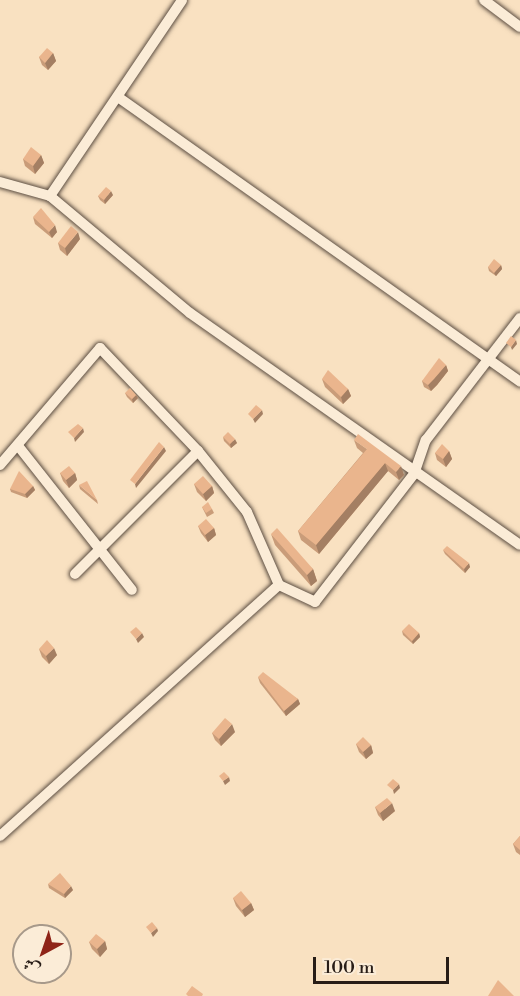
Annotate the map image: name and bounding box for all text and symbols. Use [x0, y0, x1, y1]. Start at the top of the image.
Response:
north arrow [12, 924, 72, 984]
scale bar [316, 945, 452, 983]
text: ش [19, 953, 44, 979]
text: 100 m [324, 956, 375, 979]

